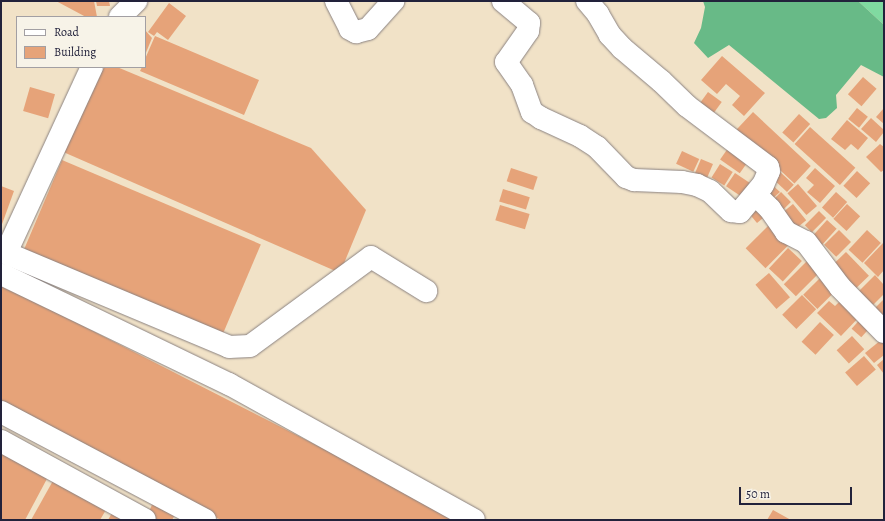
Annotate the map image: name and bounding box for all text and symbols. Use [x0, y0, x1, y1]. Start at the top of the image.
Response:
legend [16, 16, 146, 68]
text: Road [54, 24, 79, 40]
text: Building [54, 44, 96, 60]
scale bar [741, 479, 854, 505]
text: 50 m [746, 486, 770, 502]

